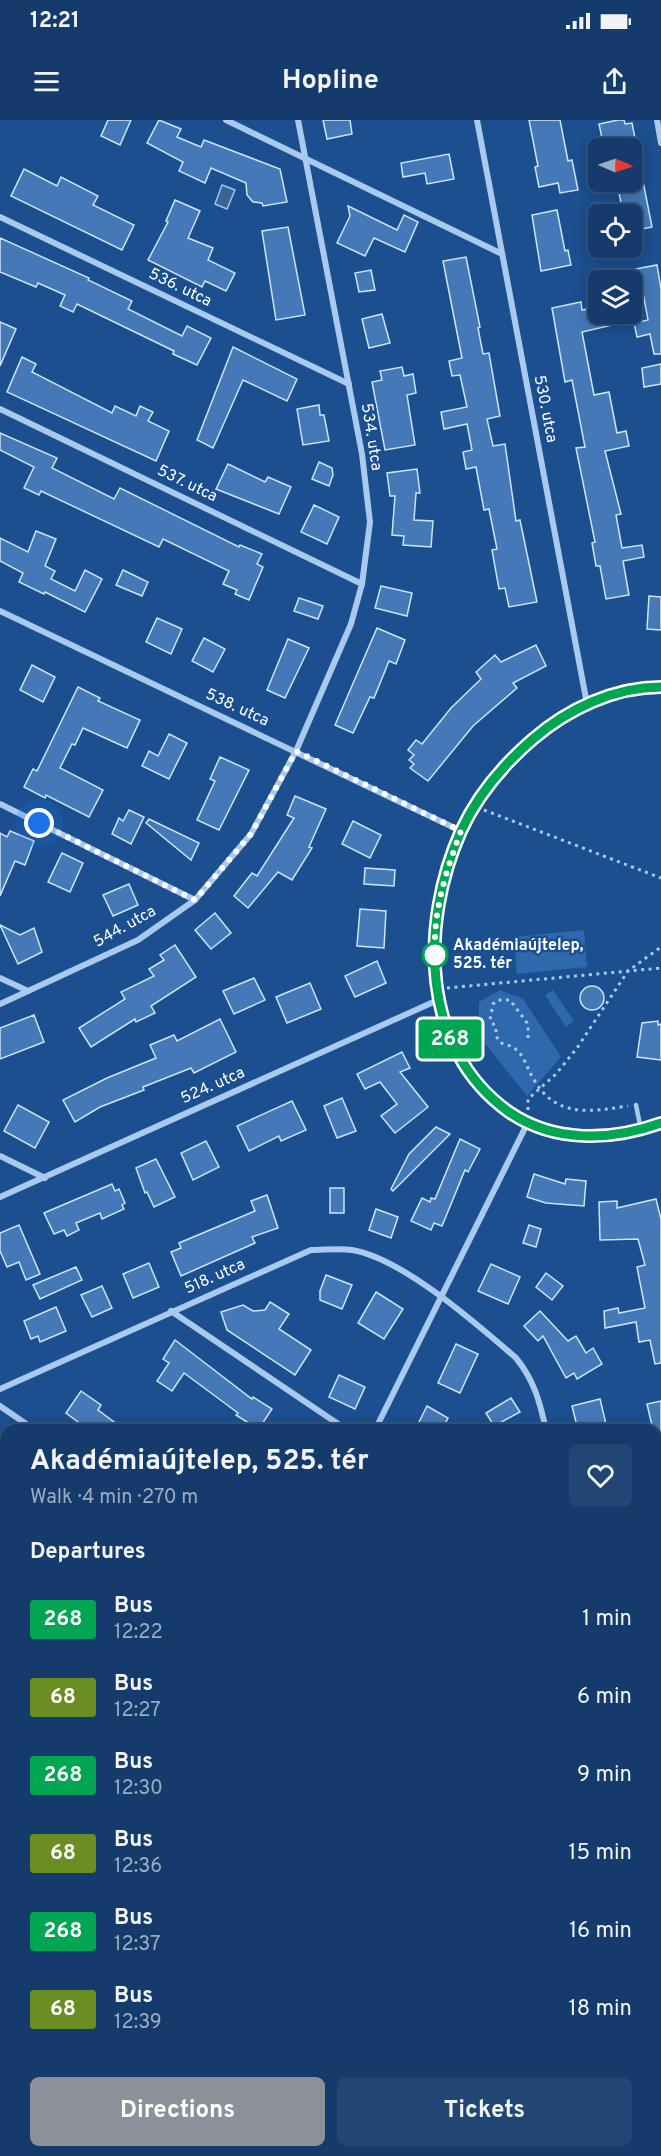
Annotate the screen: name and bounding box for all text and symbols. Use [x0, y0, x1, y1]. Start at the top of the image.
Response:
text: 12:21 [30, 8, 80, 35]
text: Hopline [282, 64, 379, 98]
icon: menu [30, 65, 63, 98]
icon: share [598, 65, 631, 98]
north arrow [588, 138, 642, 192]
map controls [588, 138, 642, 324]
button: locate [588, 204, 642, 258]
street label: 536. utca [145, 264, 215, 312]
button: layers [588, 270, 642, 324]
street label: 530. utca [529, 374, 561, 444]
street label: 534. utca [356, 402, 386, 472]
street label: 537. utca [154, 461, 220, 507]
street label: 538. utca [202, 685, 272, 731]
your location [24, 808, 54, 838]
street label: 544. utca [90, 902, 160, 952]
place label: Akadémiaújtelep, 525. tér [453, 936, 583, 974]
marker: Akadémiaújtelep, 525. tér [422, 942, 448, 968]
line badge: 268 [416, 1020, 484, 1058]
text: 268 [431, 1026, 469, 1053]
street label: 524. utca [178, 1063, 248, 1109]
street label: 518. utca [182, 1255, 248, 1299]
text: Akadémiaújtelep, 525. tér [30, 1444, 369, 1480]
button: heart [569, 1444, 632, 1507]
text: Walk · 4 min · 270 m [30, 1485, 198, 1511]
text: Departures [30, 1539, 146, 1566]
text: Bus [114, 1593, 153, 1620]
text: 268 [44, 1606, 82, 1633]
text: 1 min [582, 1606, 632, 1633]
text: 12:22 [114, 1620, 163, 1646]
text: Bus [114, 1671, 153, 1698]
text: 68 [50, 1684, 76, 1711]
text: 6 min [577, 1684, 632, 1711]
text: 12:27 [114, 1698, 161, 1724]
text: Bus [114, 1749, 153, 1776]
text: 268 [44, 1762, 82, 1789]
text: 9 min [577, 1762, 632, 1789]
text: 12:30 [114, 1776, 163, 1802]
text: Bus [114, 1827, 153, 1854]
text: 68 [50, 1840, 76, 1867]
text: 15 min [568, 1840, 632, 1867]
text: 12:36 [114, 1854, 162, 1880]
text: Bus [114, 1905, 153, 1932]
text: 268 [44, 1918, 82, 1945]
text: 16 min [569, 1918, 632, 1945]
text: 12:37 [114, 1932, 160, 1958]
text: Bus [114, 1983, 153, 2010]
text: 68 [50, 1996, 76, 2023]
text: 18 min [569, 1996, 632, 2023]
text: 12:39 [114, 2010, 162, 2036]
button: Directions [30, 2077, 325, 2146]
button: Tickets [337, 2077, 632, 2146]

